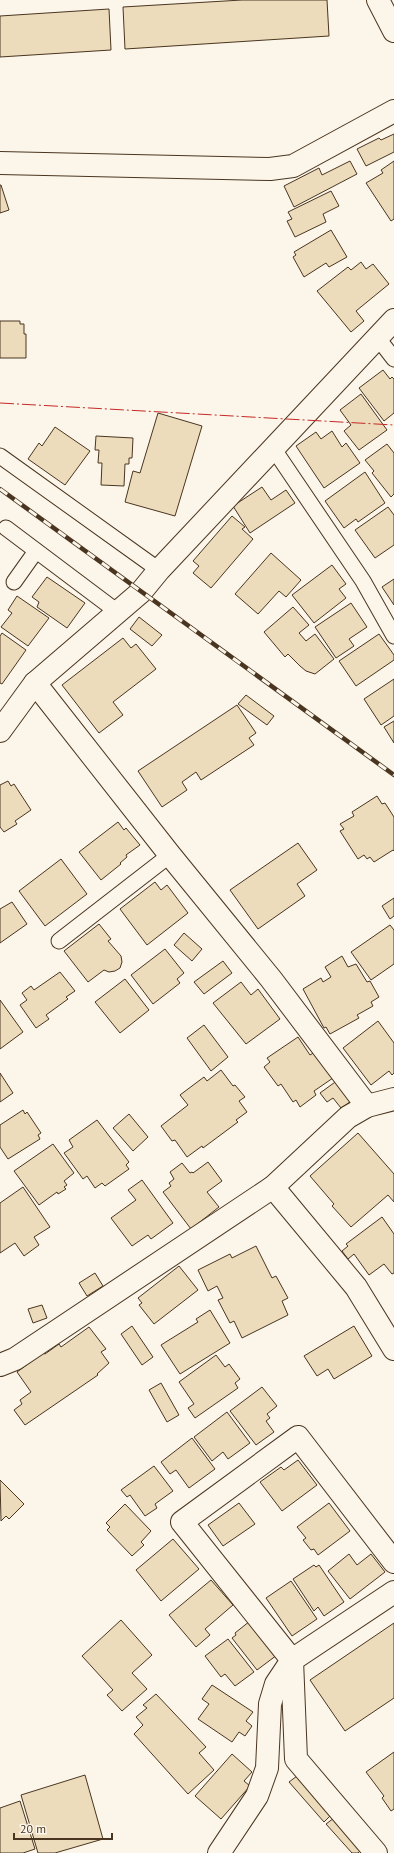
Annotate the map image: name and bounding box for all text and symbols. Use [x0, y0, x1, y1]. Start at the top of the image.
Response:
scale bar [14, 1815, 112, 1841]
text: 20 m [20, 1821, 46, 1836]

